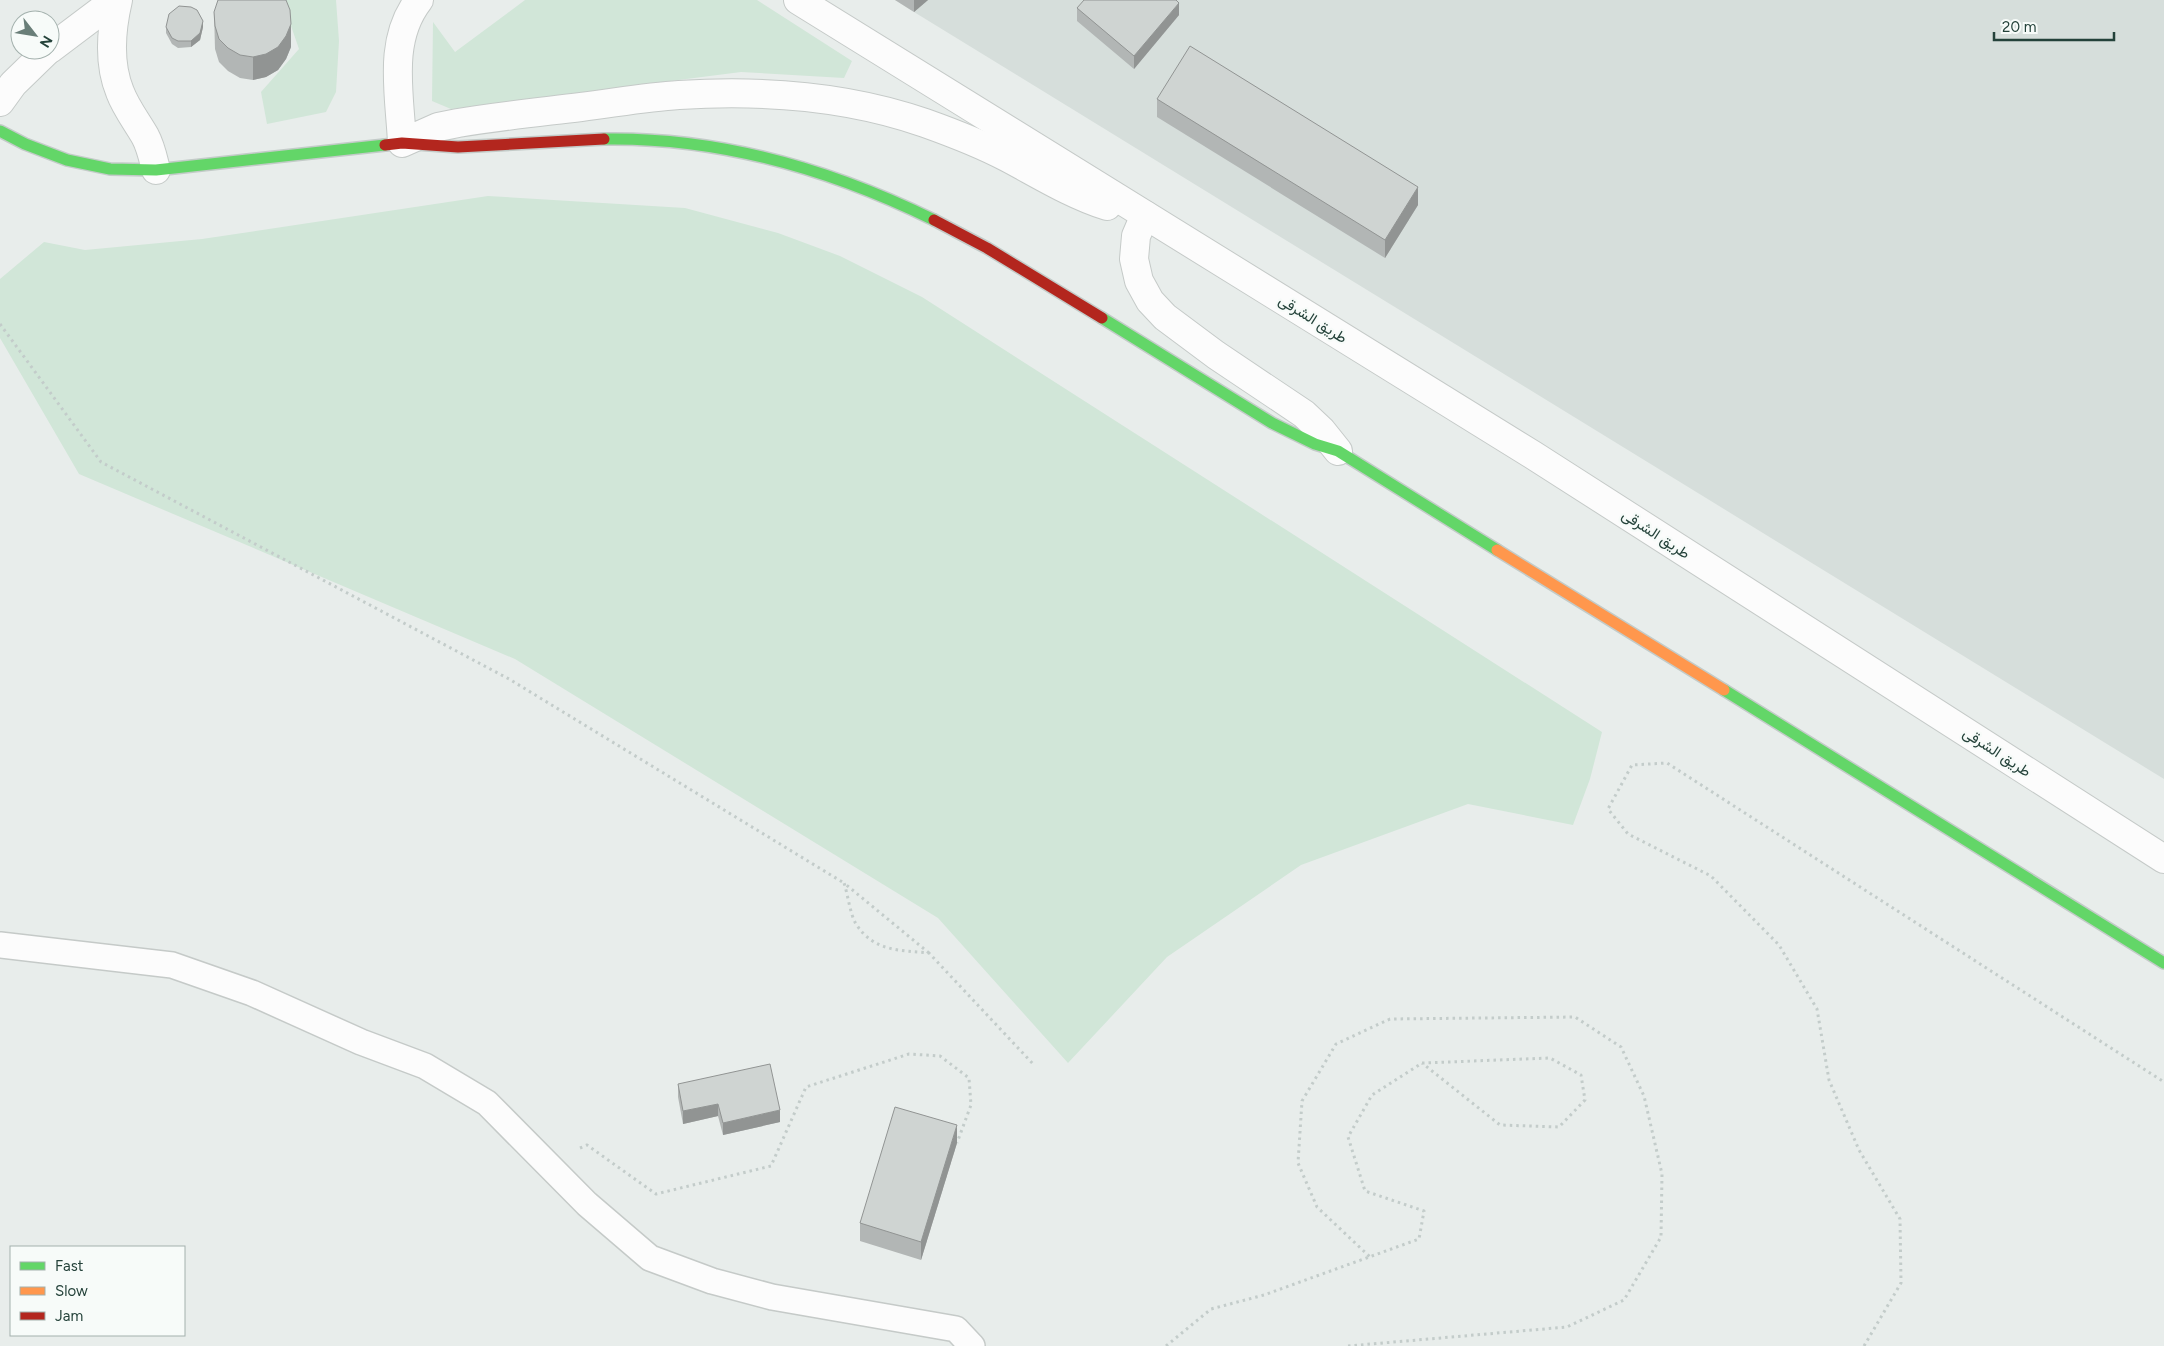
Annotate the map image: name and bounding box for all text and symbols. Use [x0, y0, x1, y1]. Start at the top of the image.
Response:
north arrow [10, 10, 60, 60]
scale bar [1994, 10, 2114, 42]
text: 20 m [2002, 18, 2036, 36]
text: N [36, 32, 56, 50]
street label: طريق الشرقى [1275, 291, 1351, 348]
street label: طريق الشرقى [1618, 505, 1694, 564]
street label: طريق الشرقى [1959, 723, 2035, 782]
legend [10, 1246, 185, 1336]
text: Fast [55, 1257, 84, 1275]
text: Slow [55, 1282, 88, 1300]
text: Jam [55, 1307, 83, 1325]

